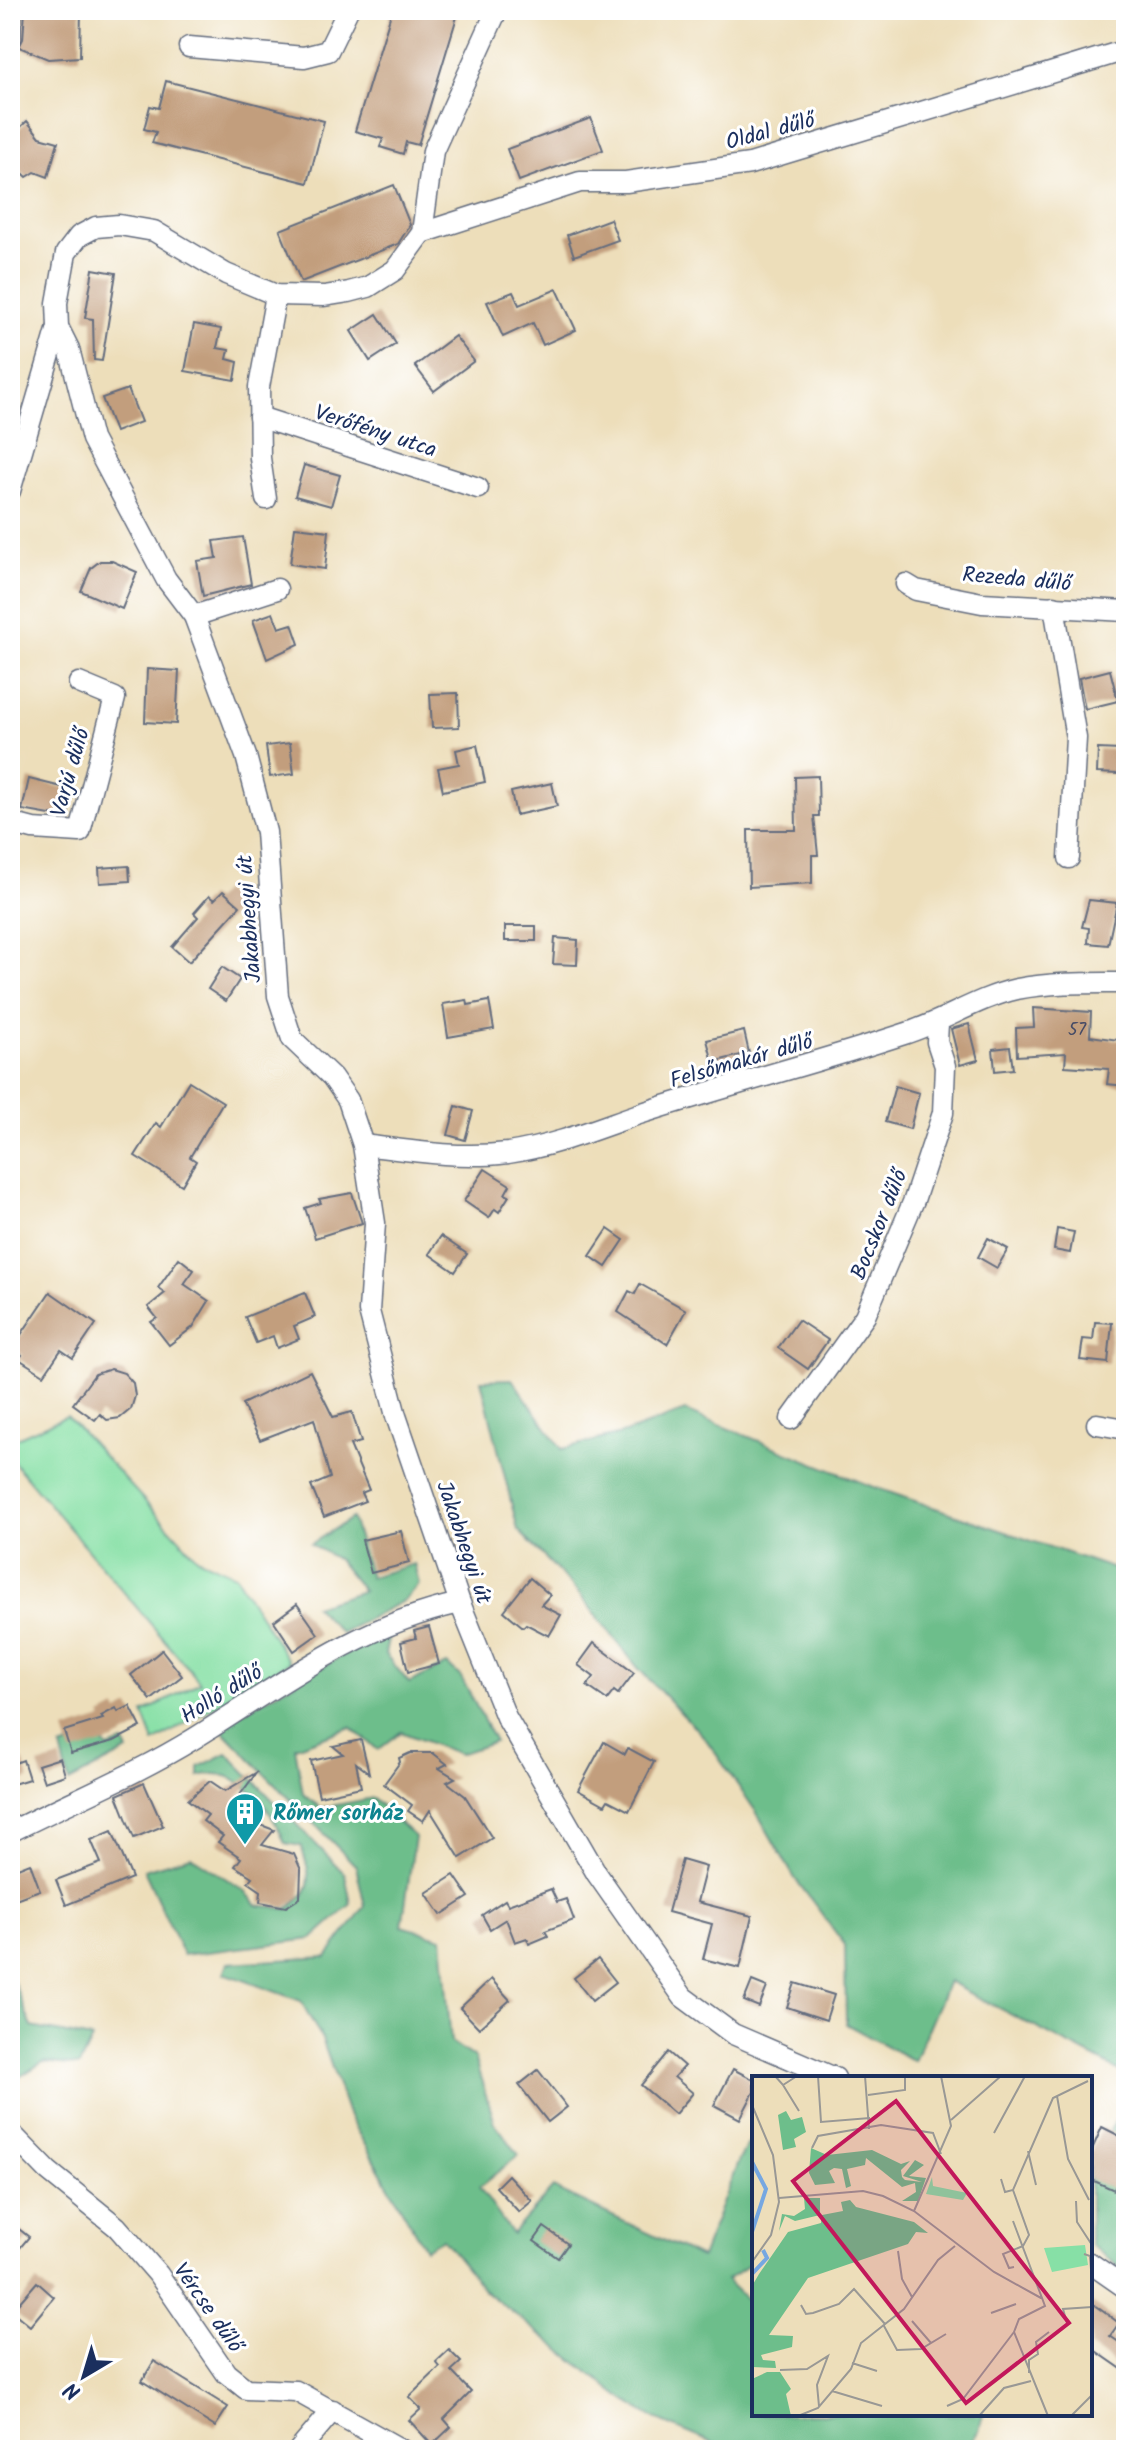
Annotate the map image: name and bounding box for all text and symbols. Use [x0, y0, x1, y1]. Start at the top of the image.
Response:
street label: Oldal dűlő [722, 103, 821, 161]
street label: Verőfény utca [310, 396, 441, 469]
street label: Rezeda dűlő [961, 558, 1075, 603]
street label: Varjú dűlő [42, 722, 101, 821]
street label: Jakabhegyi út [229, 853, 272, 984]
house number: 57 [1068, 1016, 1087, 1045]
street label: Felsőmakár dűlő [666, 1025, 819, 1100]
street label: Bocskor dűlő [842, 1163, 919, 1285]
street label: Jakabhegyi út [425, 1476, 500, 1610]
street label: Holló dűlő [174, 1655, 272, 1734]
building icon: Rőmer sorház [224, 1791, 266, 1846]
place label: Rőmer sorház [273, 1797, 404, 1832]
inset map [752, 2076, 1092, 2416]
street label: Vércse dűlő [163, 2256, 252, 2362]
north arrow [44, 2336, 124, 2416]
text: N [57, 2372, 89, 2408]

